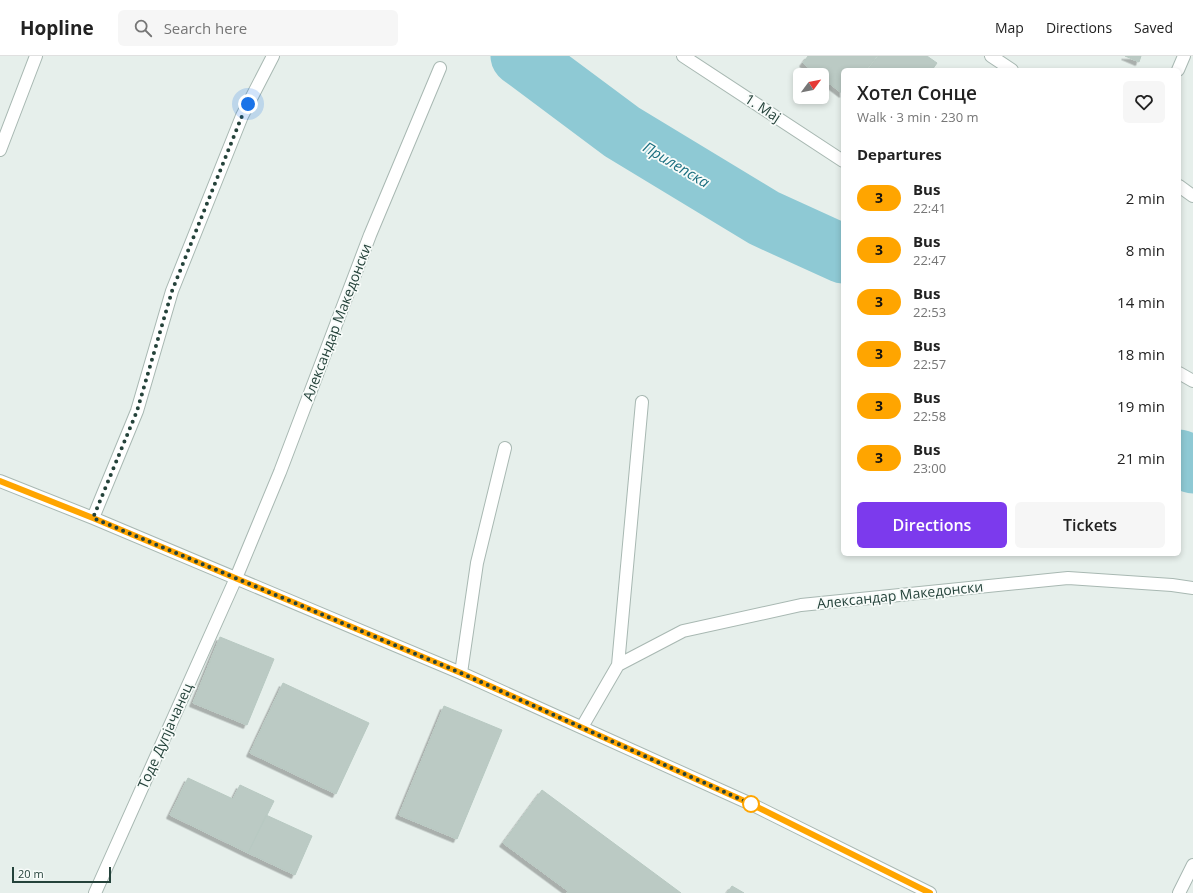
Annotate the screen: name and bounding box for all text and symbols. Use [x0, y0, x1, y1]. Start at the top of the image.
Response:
search box [118, 10, 398, 46]
text: Hopline [20, 15, 94, 41]
icon: search [132, 17, 154, 39]
text: Search here [164, 18, 247, 38]
text: Map [995, 18, 1024, 37]
text: Directions [1046, 18, 1112, 37]
text: Saved [1134, 18, 1173, 37]
north arrow [793, 68, 829, 104]
map controls [793, 68, 829, 104]
text: Хотел Сонце [857, 80, 977, 106]
button: heart [1123, 81, 1165, 123]
street label: 1. Мај [742, 89, 785, 126]
your location [238, 94, 258, 114]
text: Walk · 3 min · 230 m [857, 108, 979, 126]
water label: Прилепска [640, 136, 714, 192]
text: Departures [857, 144, 942, 164]
text: Bus [913, 179, 940, 199]
text: 3 [875, 188, 883, 207]
text: 2 min [1126, 188, 1165, 208]
text: 22:41 [913, 199, 946, 217]
text: Bus [913, 231, 940, 251]
street label: Александар Македонски [298, 240, 375, 403]
text: 3 [875, 240, 883, 259]
text: 8 min [1126, 240, 1165, 260]
text: 22:47 [913, 251, 946, 269]
text: Bus [913, 283, 940, 303]
text: 3 [875, 292, 883, 311]
text: 14 min [1117, 292, 1165, 312]
text: 22:53 [913, 303, 946, 321]
text: Bus [913, 335, 940, 355]
text: 3 [875, 344, 883, 363]
text: 18 min [1117, 344, 1165, 364]
text: 22:57 [913, 355, 946, 373]
text: Bus [913, 387, 940, 407]
text: 3 [875, 396, 883, 415]
text: 19 min [1117, 396, 1165, 416]
text: 22:58 [913, 407, 946, 425]
text: Bus [913, 439, 940, 459]
text: 3 [875, 448, 883, 467]
text: 21 min [1117, 448, 1165, 468]
text: 23:00 [913, 459, 946, 477]
button: Directions [857, 502, 1007, 548]
button: Tickets [1015, 502, 1165, 548]
street label: Александар Македонски [816, 576, 984, 613]
street label: Тоде Дупјачанец [133, 680, 197, 792]
unlabelled marker [742, 795, 760, 813]
scale bar [12, 865, 111, 884]
text: 20 m [18, 866, 44, 881]

